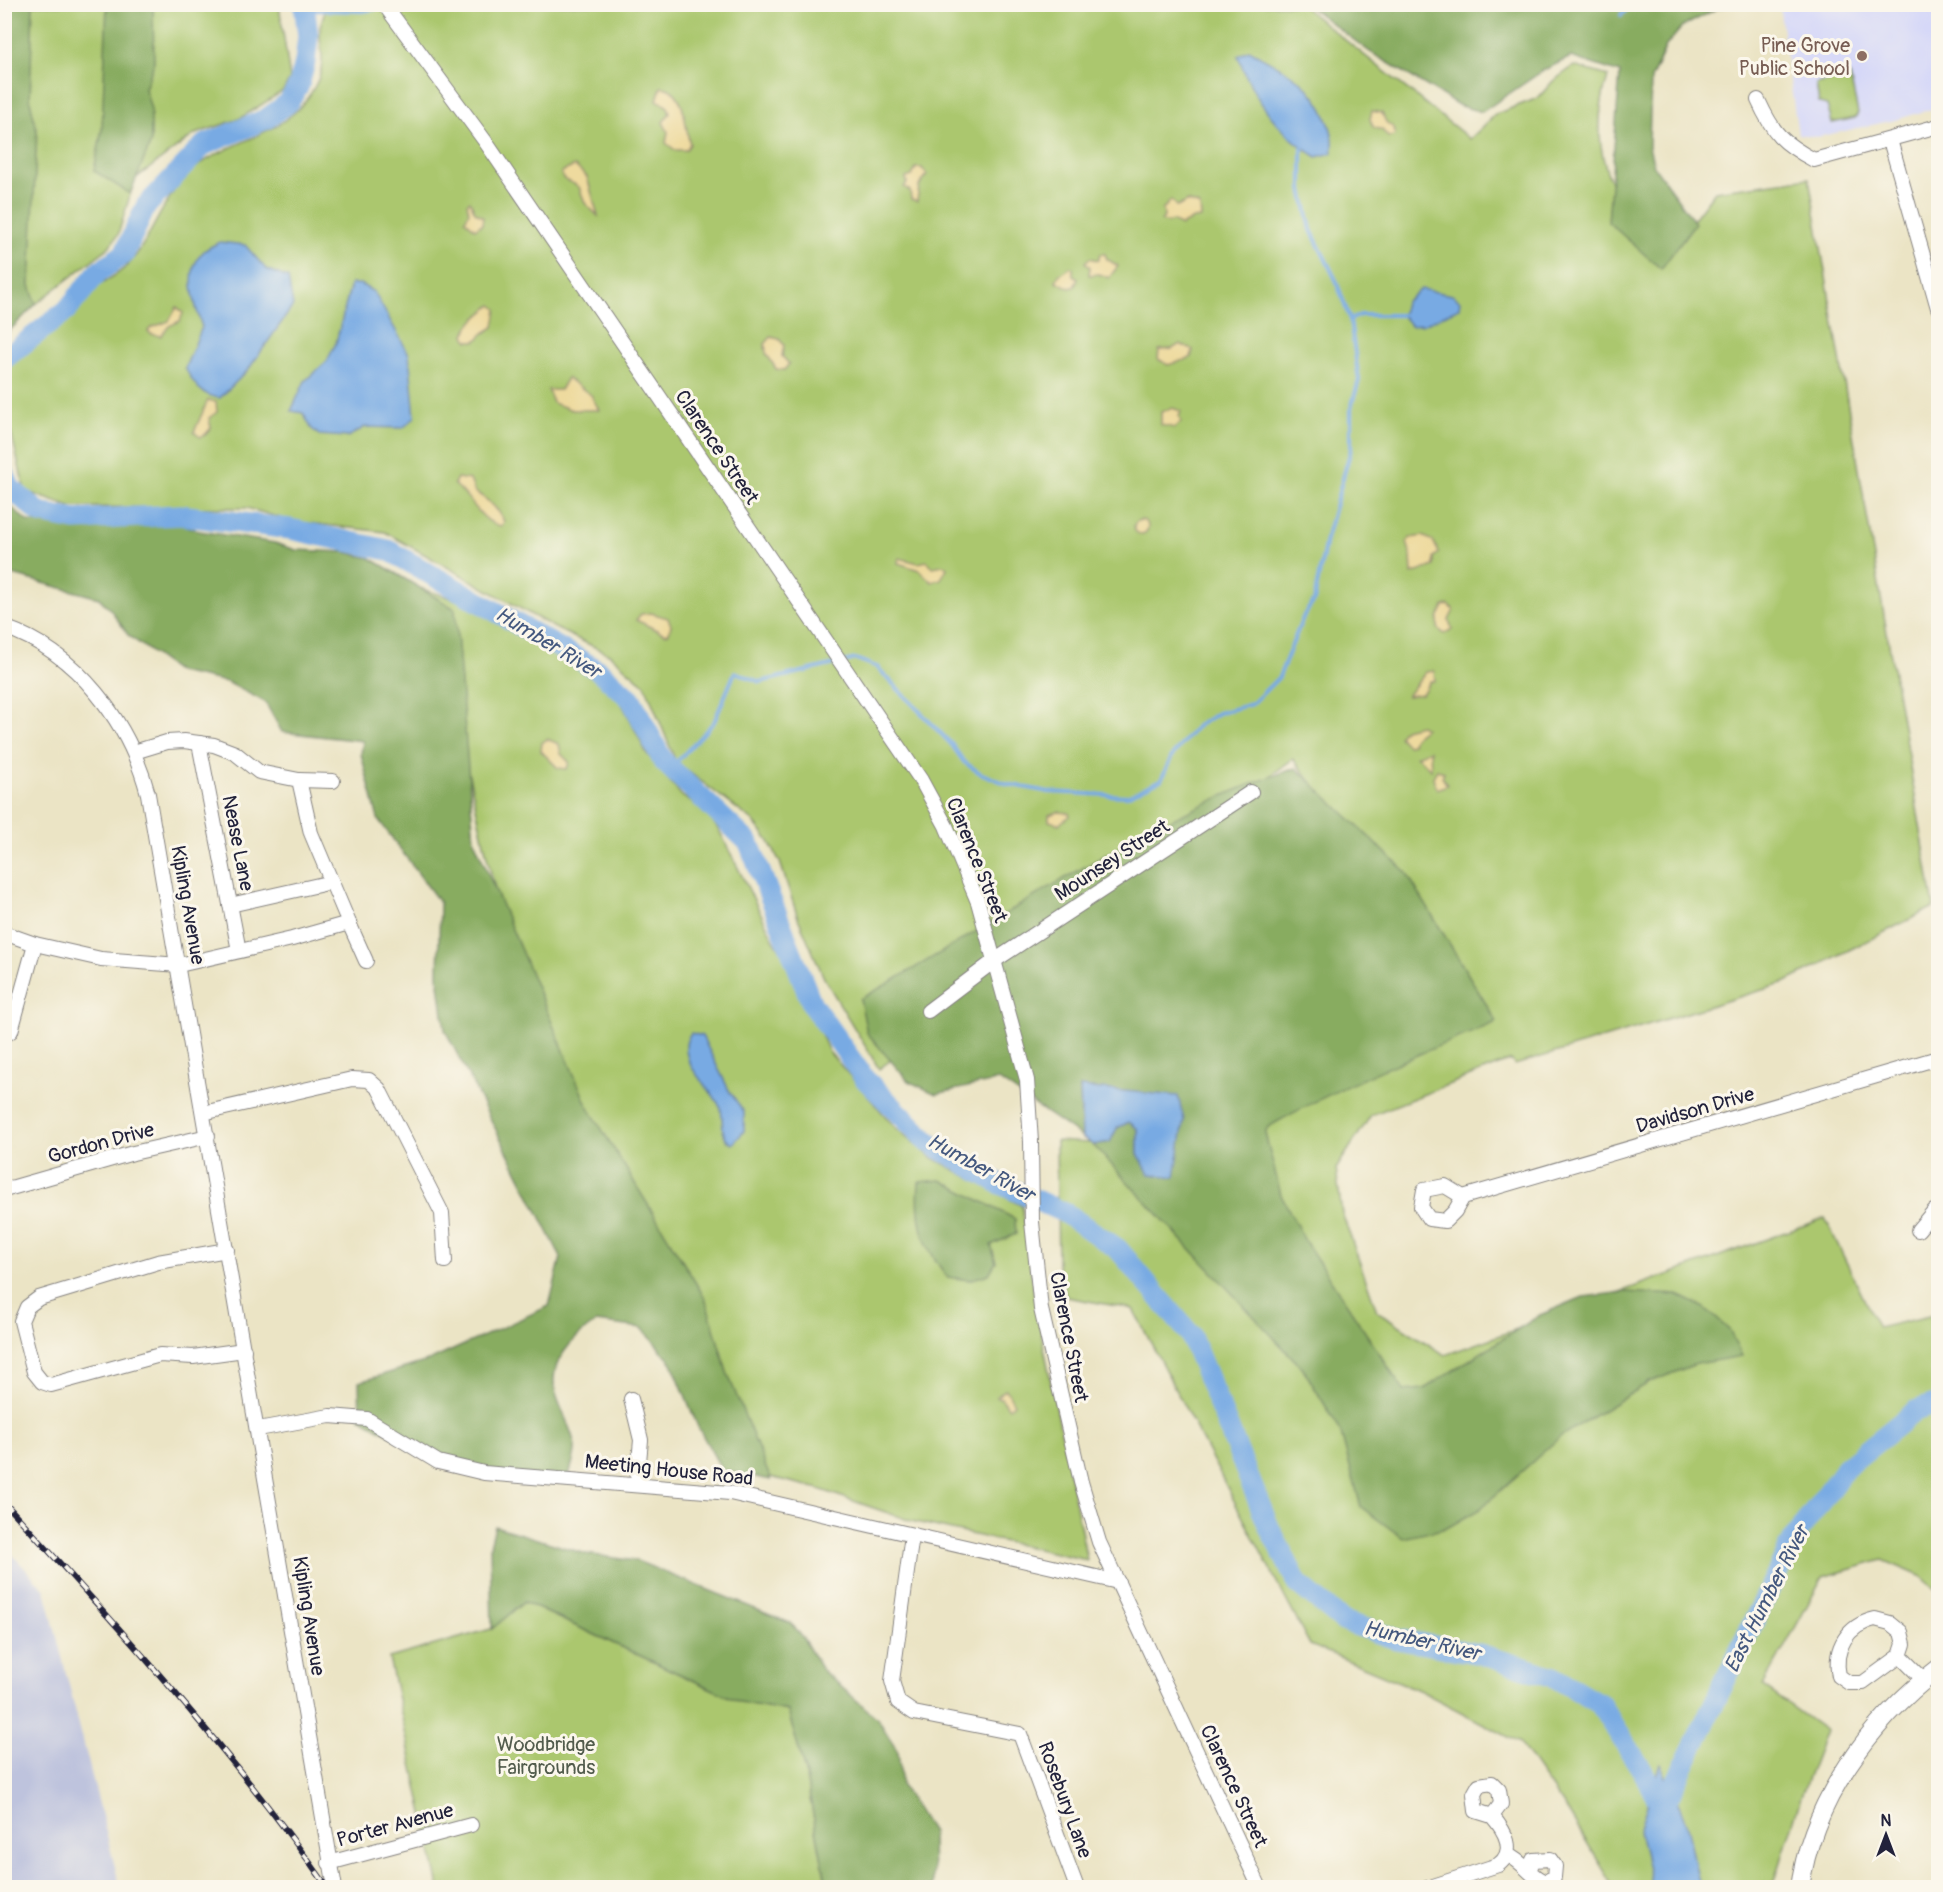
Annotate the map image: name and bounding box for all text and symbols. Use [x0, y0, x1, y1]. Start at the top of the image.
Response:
place label: Pine Grove Public School [1739, 33, 1850, 81]
marker: Pine Grove Public School [1855, 49, 1869, 63]
street label: Clarence Street [670, 385, 765, 510]
water label: Humber River [490, 601, 608, 686]
street label: Nease Lane [216, 793, 260, 893]
street label: Clarence Street [941, 794, 1014, 927]
street label: Mounsey Street [1050, 813, 1175, 906]
street label: Kipling Avenue [165, 844, 211, 967]
street label: Davidson Drive [1633, 1081, 1757, 1139]
street label: Gordon Drive [45, 1117, 157, 1169]
water label: Humber River [923, 1127, 1042, 1210]
street label: Clarence Street [1044, 1270, 1094, 1405]
street label: Meeting House Road [584, 1449, 754, 1491]
water label: East Humber River [1718, 1519, 1817, 1677]
street label: Kipling Avenue [287, 1555, 331, 1678]
water label: Humber River [1361, 1615, 1485, 1668]
street label: Clarence Street [1195, 1721, 1274, 1852]
park label: Woodbridge Fairgrounds [497, 1732, 595, 1780]
street label: Rosebury Lane [1032, 1738, 1098, 1862]
street label: Porter Avenue [334, 1797, 456, 1853]
north arrow [1856, 1805, 1916, 1865]
text: N [1881, 1811, 1892, 1831]

